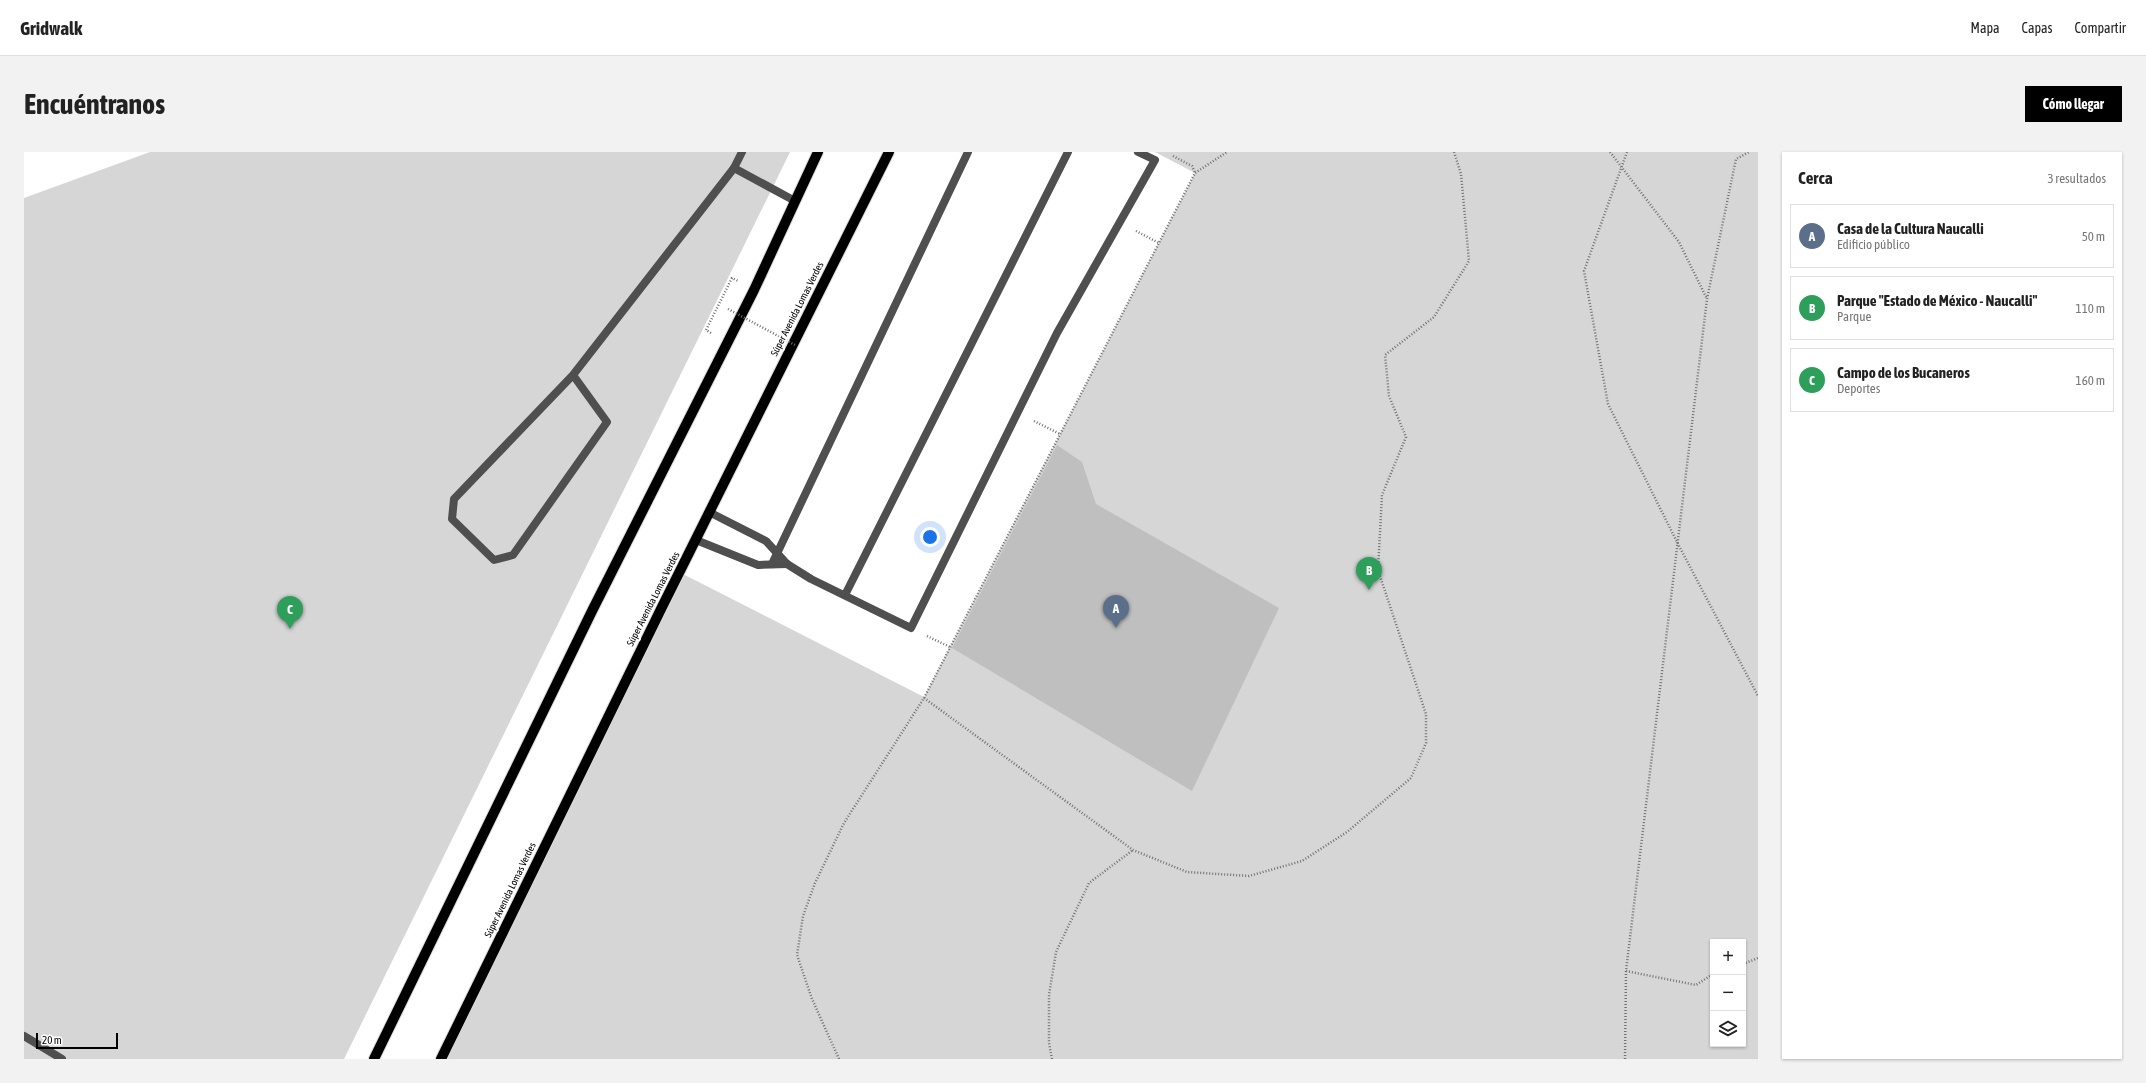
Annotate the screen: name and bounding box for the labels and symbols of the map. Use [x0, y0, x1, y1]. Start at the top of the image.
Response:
street label: Súper Avenida Lomas Verdes [768, 260, 826, 358]
your location [920, 527, 940, 547]
street label: Súper Avenida Lomas Verdes [624, 550, 682, 648]
pin: B [1356, 557, 1382, 590]
pin: A [1103, 595, 1129, 628]
pin: C [277, 596, 303, 629]
street label: Súper Avenida Lomas Verdes [482, 840, 538, 939]
scale bar [36, 1031, 118, 1050]

